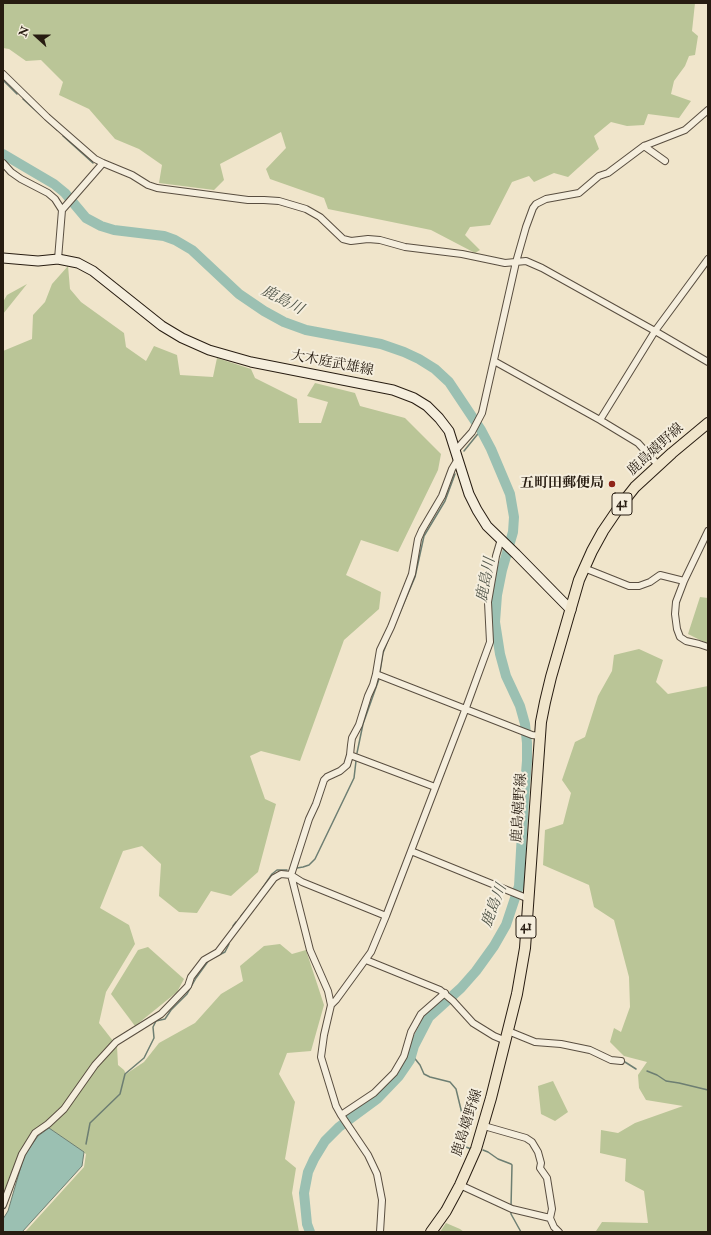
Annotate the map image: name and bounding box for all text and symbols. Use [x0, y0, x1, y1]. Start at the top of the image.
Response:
north arrow [16, 16, 56, 56]
text: N [16, 25, 32, 38]
water label: 鹿島川 [258, 282, 306, 320]
street label: 大木庭武雄線 [289, 348, 375, 380]
street label: 鹿島嬉野線 [624, 420, 688, 480]
place label: 五町田郵便局 [520, 476, 604, 492]
marker: 五町田郵便局 [607, 479, 617, 489]
road number: 41 [612, 493, 632, 515]
water label: 鹿島川 [474, 556, 500, 604]
street label: 鹿島嬉野線 [509, 772, 531, 844]
water label: 鹿島川 [479, 882, 511, 930]
road number: 41 [516, 916, 536, 938]
street label: 鹿島嬉野線 [449, 1087, 487, 1159]

